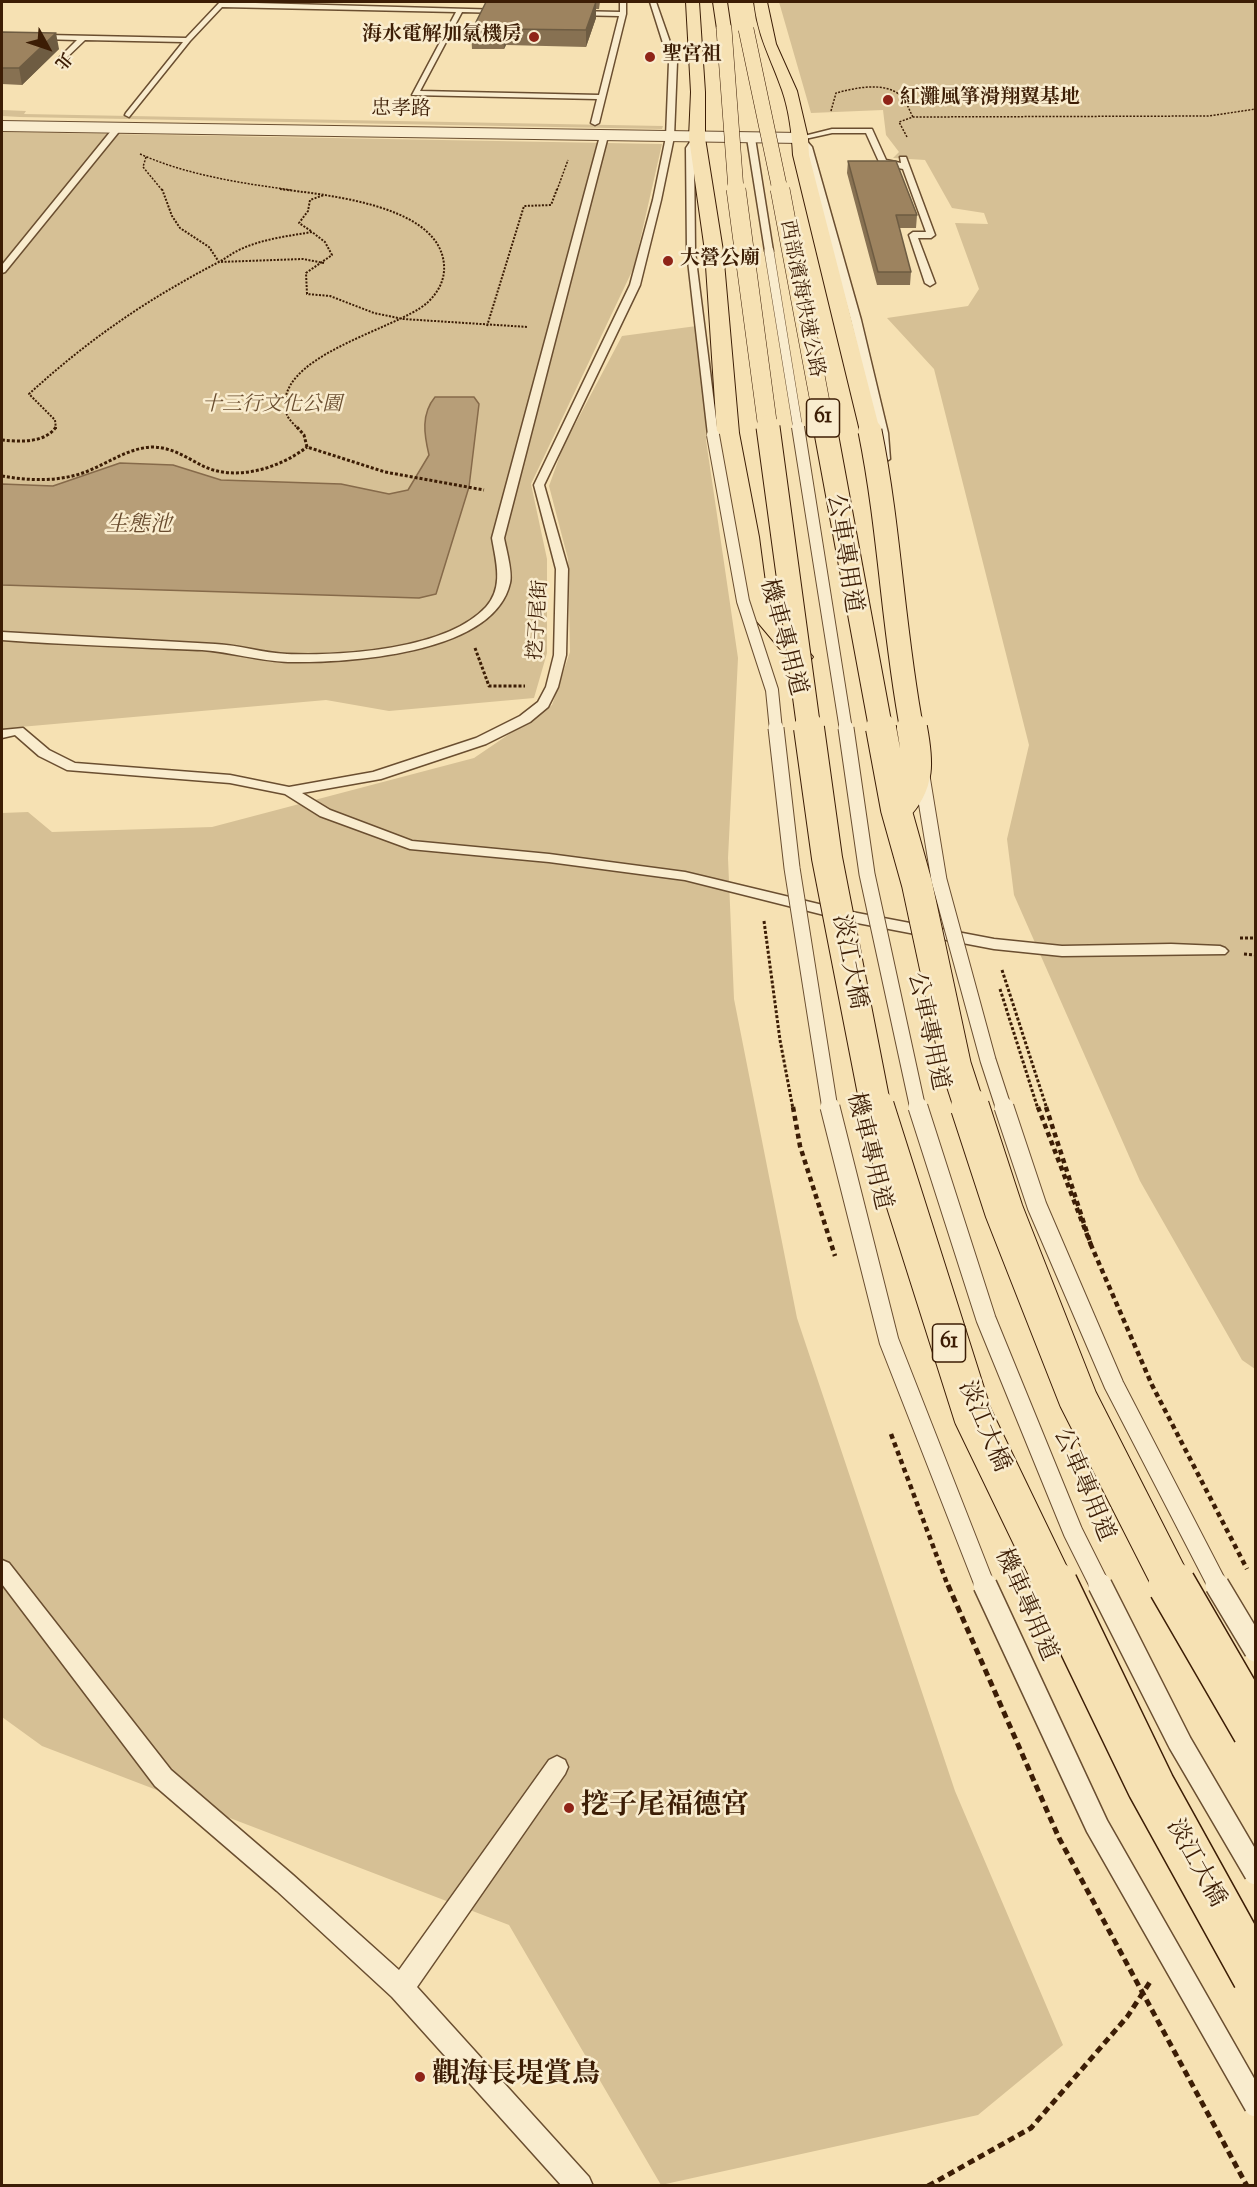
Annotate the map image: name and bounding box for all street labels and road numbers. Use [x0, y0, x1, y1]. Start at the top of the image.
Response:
street label: 忠孝路 [371, 98, 431, 124]
street label: 西部濱海快速公路 [773, 218, 827, 380]
road number: 61 [806, 399, 840, 437]
street label: 公車專用道 [818, 492, 866, 616]
street label: 機車專用道 [752, 576, 810, 700]
street label: 挖子尾街 [525, 579, 555, 661]
street label: 淡江大橋 [824, 912, 870, 1012]
street label: 公車專用道 [899, 970, 953, 1094]
street label: 機車專用道 [839, 1090, 895, 1214]
road number: 61 [932, 1324, 966, 1362]
street label: 淡江大橋 [950, 1377, 1014, 1477]
street label: 公車專用道 [1045, 1425, 1119, 1547]
street label: 機車專用道 [986, 1545, 1062, 1667]
street label: 淡江大橋 [1158, 1815, 1230, 1913]

